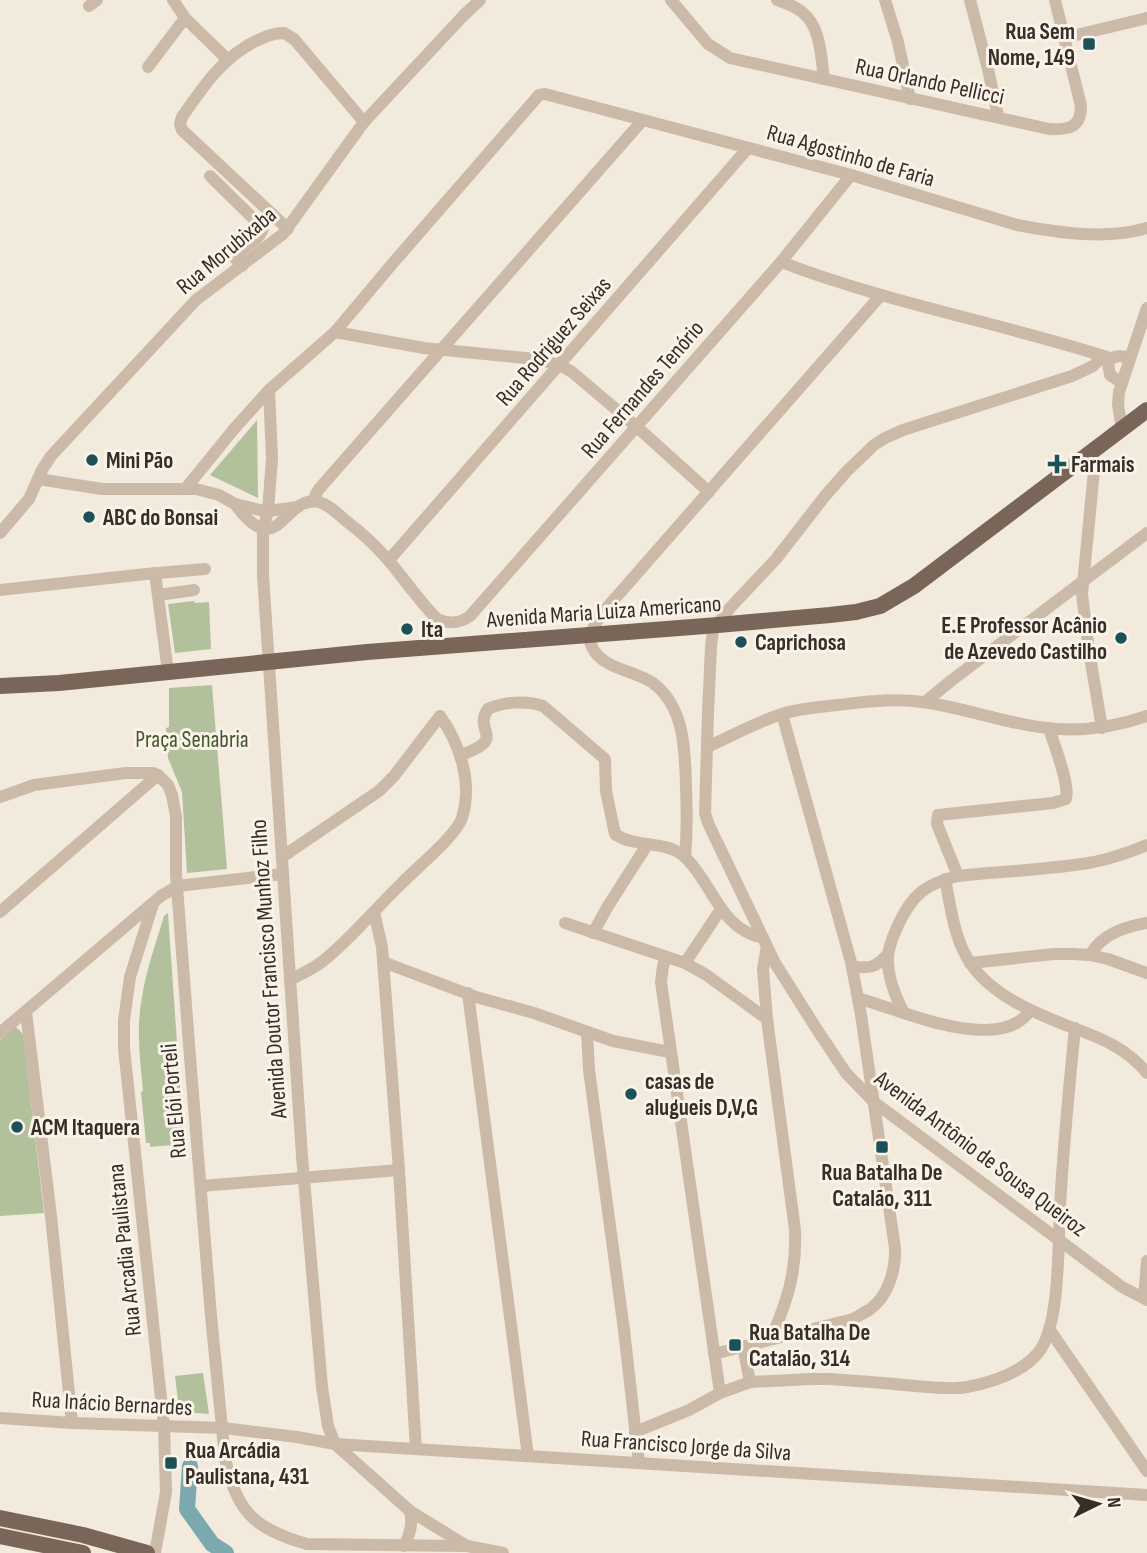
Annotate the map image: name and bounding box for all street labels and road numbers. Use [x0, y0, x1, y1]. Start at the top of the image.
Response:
street label: Rua Orlando Pellicci [853, 53, 1007, 111]
street label: Rua Agostinho de Faria [764, 119, 938, 193]
street label: Rua Morubixaba [171, 201, 282, 301]
street label: Rua Rodriguez Seixas [490, 271, 617, 412]
street label: Rua Fernandes Tenório [575, 315, 710, 464]
street label: Avenida Maria Luiza Americano [485, 590, 722, 634]
street label: Avenida Doutor Francisco Munhoz Filho [245, 818, 293, 1120]
street label: Rua Elói Porteli [155, 1042, 193, 1160]
street label: Avenida Antônio de Sousa Queiroz [868, 1064, 1092, 1243]
street label: Rua Arcadia Paulistana [102, 1162, 148, 1337]
street label: Rua Inácio Bernardes [31, 1386, 193, 1422]
street label: Rua Francisco Jorge da Silva [580, 1425, 792, 1467]

